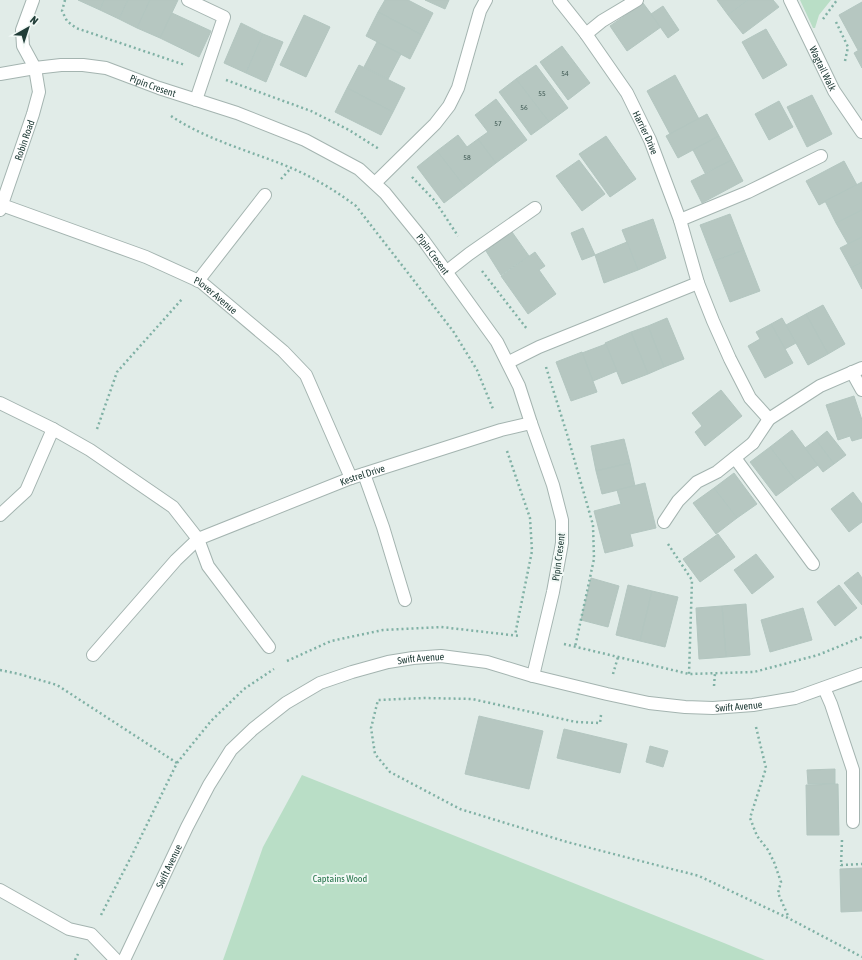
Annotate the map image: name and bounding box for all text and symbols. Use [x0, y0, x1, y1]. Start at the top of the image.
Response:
north arrow [8, 8, 48, 48]
text: N [28, 14, 41, 27]
street label: Wagtail Walk [807, 44, 838, 93]
house number: 54 [561, 69, 569, 78]
street label: Pipin Cresent [128, 73, 177, 99]
house number: 55 [538, 89, 546, 98]
house number: 56 [520, 103, 528, 112]
street label: Harrier Drive [631, 109, 660, 156]
street label: Robin Road [12, 118, 37, 162]
house number: 57 [494, 119, 502, 128]
house number: 58 [463, 153, 471, 162]
street label: Pipin Cresent [414, 231, 452, 277]
street label: Plover Avenue [192, 275, 240, 316]
street label: Kestrel Drive [338, 462, 387, 488]
street label: Pipin Cresent [550, 532, 567, 582]
street label: Swift Avenue [397, 651, 445, 666]
street label: Swift Avenue [715, 698, 764, 714]
street label: Swift Avenue [154, 842, 184, 890]
park label: Captains Wood [313, 873, 368, 884]

